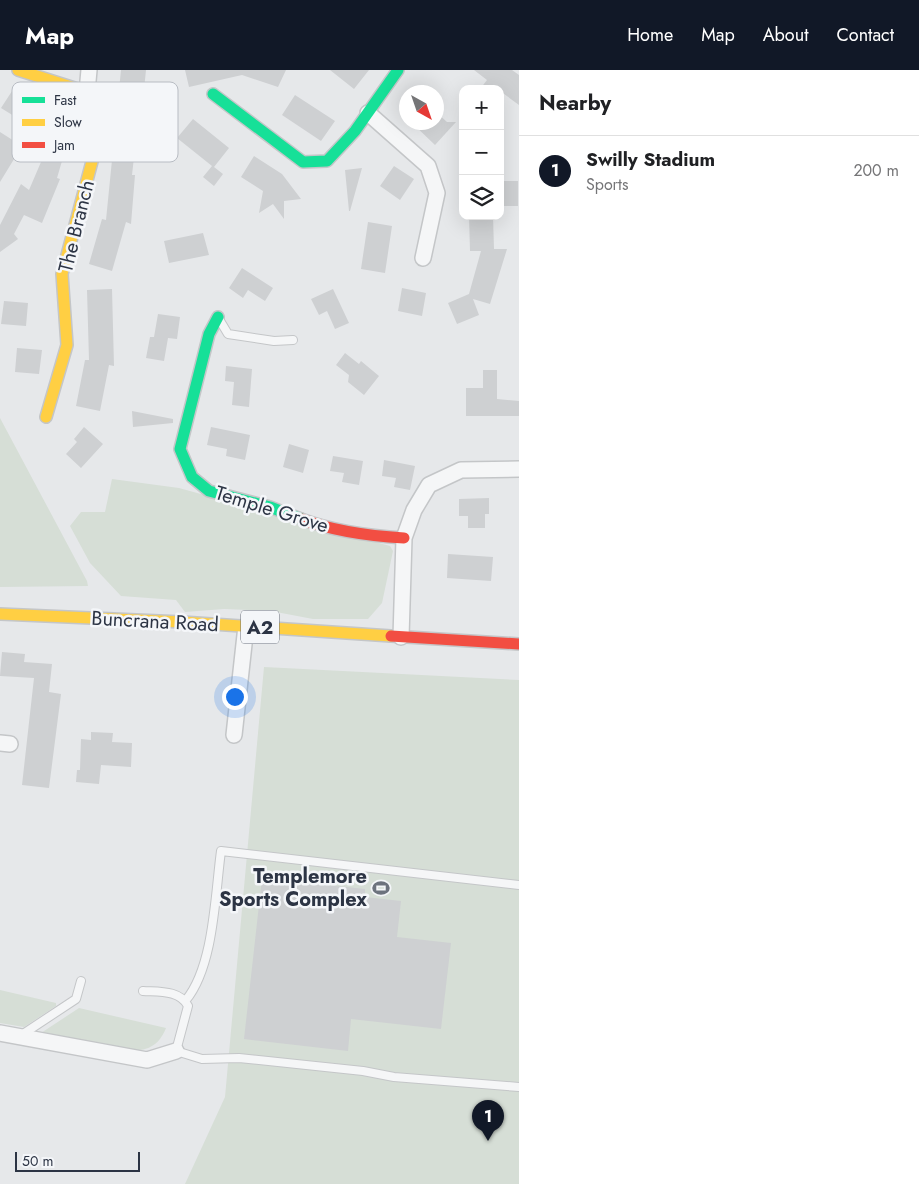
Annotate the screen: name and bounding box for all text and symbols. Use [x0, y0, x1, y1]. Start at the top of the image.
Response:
text: Map [25, 18, 74, 53]
text: Home [627, 22, 673, 48]
text: Map [701, 22, 735, 48]
text: About [763, 22, 808, 48]
text: Contact [836, 22, 894, 48]
legend [12, 82, 178, 162]
north arrow [399, 85, 444, 130]
map controls [459, 85, 504, 220]
button: + [459, 85, 504, 130]
text: Nearby [539, 88, 611, 118]
text: Fast [54, 90, 77, 110]
text: Slow [54, 112, 82, 132]
button: − [459, 130, 504, 175]
text: Jam [52, 135, 75, 155]
text: Swilly Stadium [586, 146, 715, 173]
text: 1 [551, 159, 559, 182]
text: 200 m [853, 159, 899, 182]
text: Sports [586, 173, 628, 196]
button: layers [459, 175, 504, 220]
street label: The Branch [51, 177, 102, 275]
street label: Temple Grove [212, 479, 332, 540]
street label: Buncrana Road [91, 604, 219, 639]
road number: A2 [241, 610, 279, 644]
your location [222, 684, 248, 710]
place label: Templemore Sports Complex [219, 862, 367, 914]
sports icon: Templemore Sports Complex [371, 878, 391, 898]
pin: 1 [472, 1100, 504, 1141]
scale bar [15, 1149, 140, 1172]
text: 50 m [22, 1151, 53, 1171]

